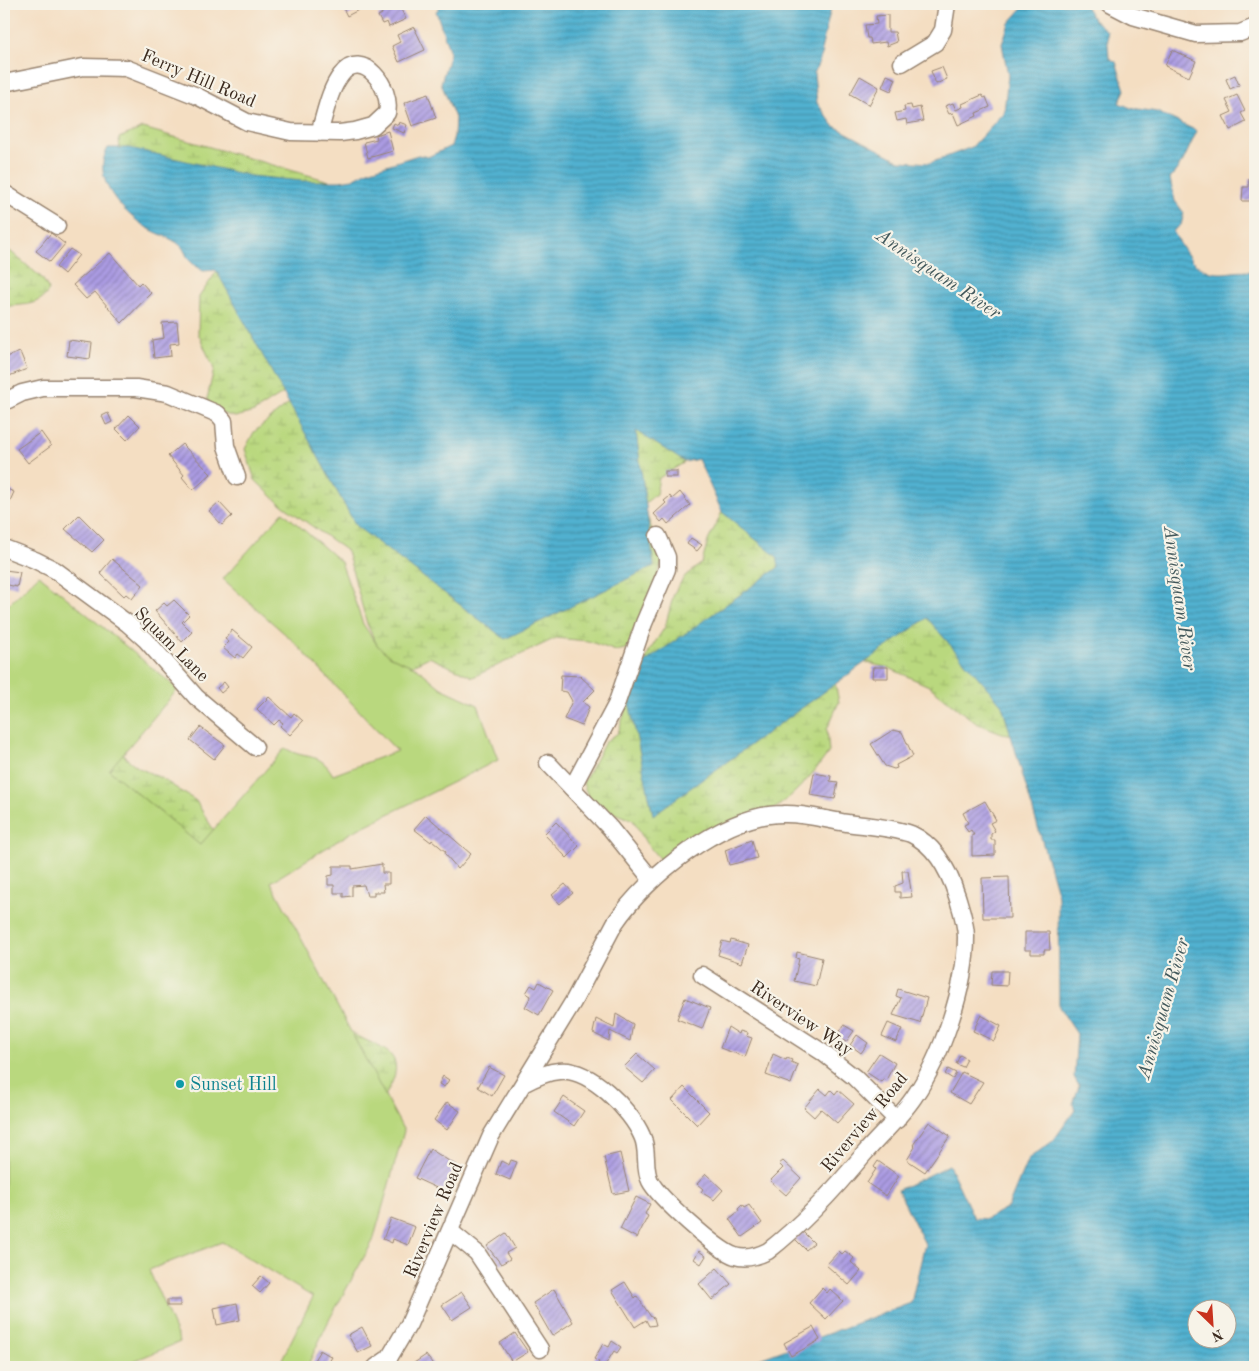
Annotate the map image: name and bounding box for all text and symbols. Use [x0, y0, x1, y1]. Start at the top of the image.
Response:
street label: Ferry Hill Road [139, 47, 258, 111]
water label: Annisquam River [871, 226, 1004, 324]
water label: Annisquam River [1159, 524, 1198, 673]
street label: Squam Lane [131, 604, 212, 685]
water label: Annisquam River [1135, 935, 1194, 1082]
street label: Riverview Way [747, 978, 856, 1060]
street label: Riverview Road [818, 1069, 911, 1176]
place label: Sunset Hill [190, 1076, 277, 1094]
marker: Sunset Hill [174, 1078, 186, 1090]
street label: Riverview Road [401, 1160, 466, 1281]
north arrow [1186, 1298, 1236, 1348]
text: N [1209, 1326, 1225, 1344]

